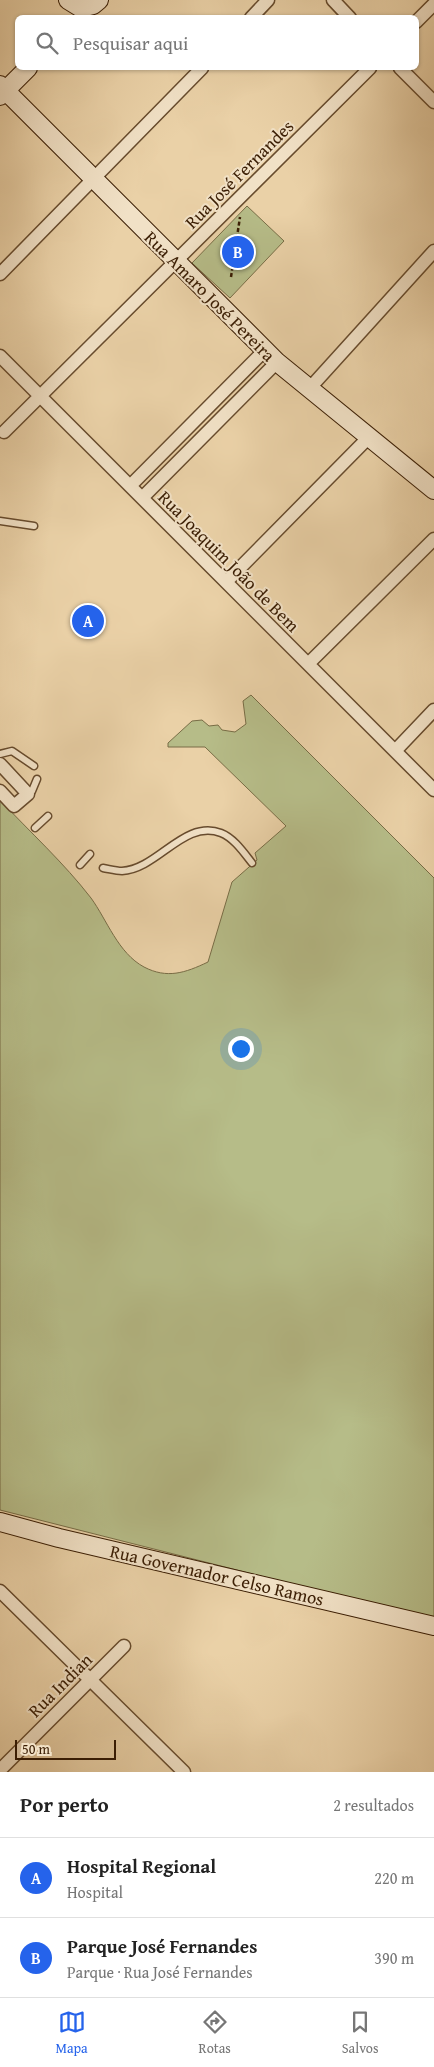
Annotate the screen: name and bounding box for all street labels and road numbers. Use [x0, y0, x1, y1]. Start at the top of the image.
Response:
street label: Rua José Fernandes [178, 113, 300, 235]
street label: Rua Amaro José Pereira [138, 224, 282, 368]
street label: Rua Joaquim João de Bem [152, 484, 306, 638]
street label: Rua Governador Celso Ramos [107, 1537, 327, 1613]
street label: Rua Indian [22, 1647, 98, 1723]

